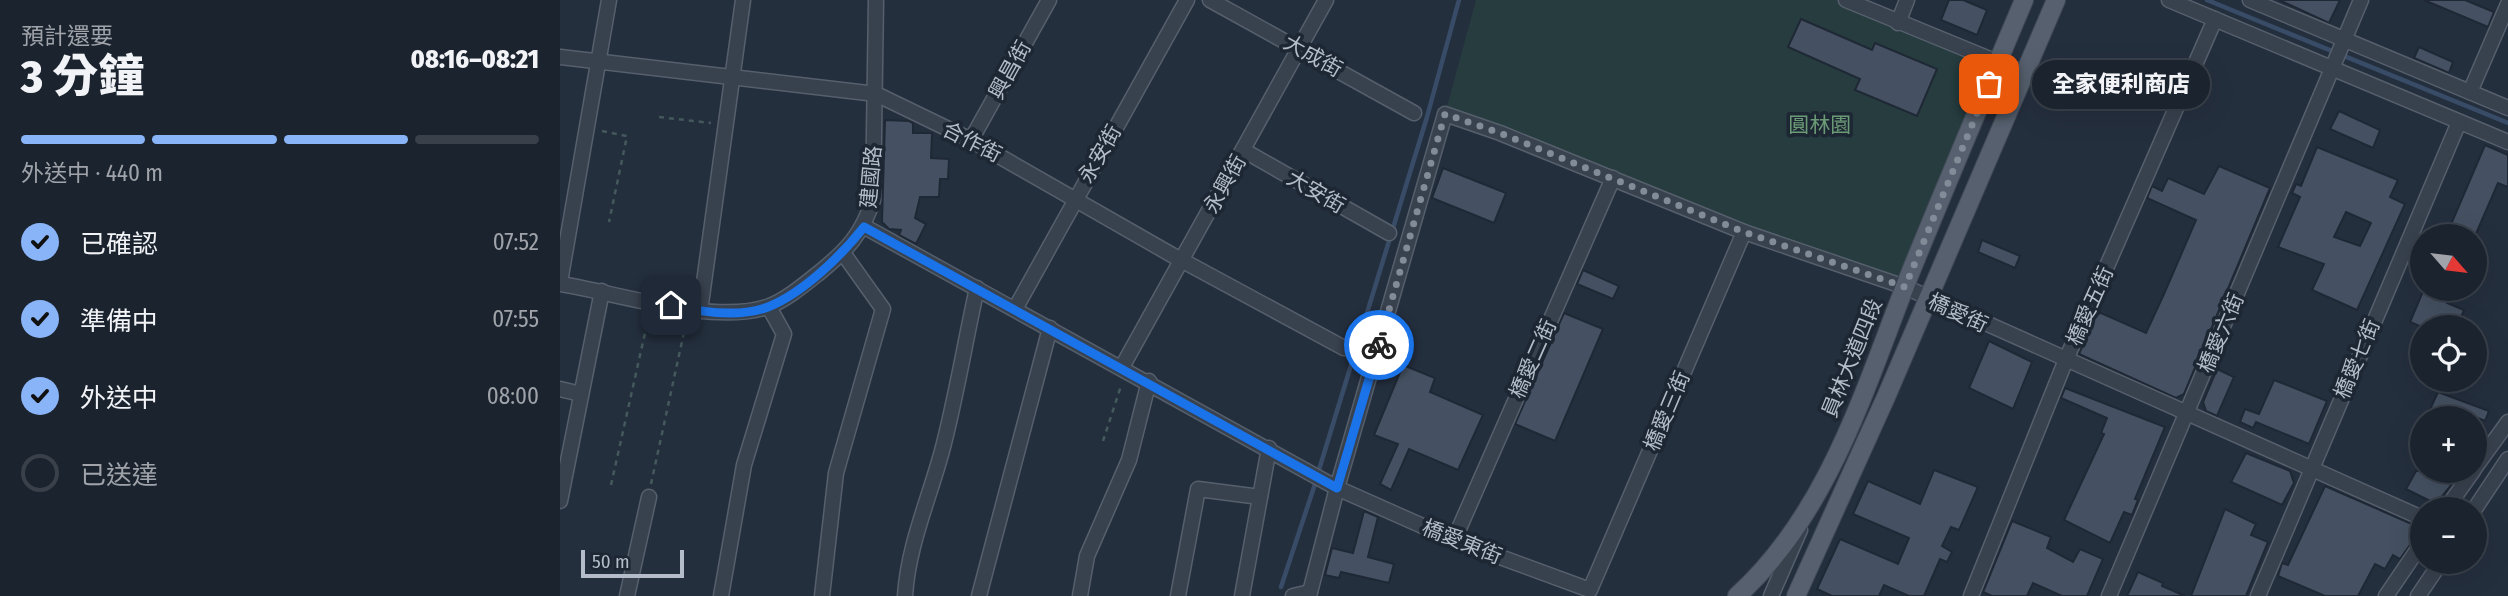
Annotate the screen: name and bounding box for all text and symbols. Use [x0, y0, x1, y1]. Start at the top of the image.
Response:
text: 預計還要 [21, 22, 113, 50]
street label: 大成街 [1279, 29, 1347, 83]
street label: 興昌街 [983, 36, 1037, 104]
text: 08:16–08:21 [411, 44, 539, 75]
text: 3 分鐘 [21, 49, 144, 104]
pin [1959, 54, 2019, 114]
callout: 全家便利商店 [2031, 60, 2210, 108]
icon: bag [1970, 65, 2008, 103]
text: 全家便利商店 [2052, 70, 2190, 98]
park label: 圓林園 [1789, 112, 1852, 138]
street label: 合作街 [938, 116, 1006, 168]
street label: 永安街 [1073, 120, 1127, 188]
street label: 建國路 [855, 144, 887, 210]
street label: 永興街 [1198, 150, 1252, 218]
text: 外送中 · 440 m [21, 159, 163, 187]
street label: 大安街 [1282, 165, 1350, 219]
icon: check [21, 223, 59, 261]
north arrow [2410, 224, 2487, 301]
map controls [2410, 224, 2487, 574]
text: 07:52 [493, 228, 539, 256]
text: 已確認 [80, 229, 158, 260]
street label: 橋愛五街 [2061, 262, 2119, 350]
pin [641, 275, 701, 335]
icon: home [652, 286, 690, 324]
street label: 橋愛街 [1924, 288, 1992, 338]
street label: 橋愛六街 [2193, 289, 2249, 377]
street label: 員林大道四段 [1816, 295, 1888, 421]
icon: check [21, 300, 59, 338]
text: 07:55 [492, 305, 539, 333]
text: 準備中 [80, 306, 158, 337]
courier [1344, 310, 1414, 380]
street label: 橋愛二街 [1504, 315, 1562, 403]
street label: 橋愛七街 [2329, 315, 2385, 403]
button: locate [2410, 315, 2487, 392]
icon: bike [1360, 326, 1398, 364]
street label: 橋愛三街 [1639, 367, 1695, 455]
icon: check [21, 377, 59, 415]
text: 08:00 [487, 382, 539, 410]
text: 外送中 [80, 383, 158, 414]
button: + [2410, 406, 2487, 483]
text: 已送達 [80, 460, 158, 491]
button: − [2410, 497, 2487, 574]
street label: 橋愛東街 [1418, 514, 1506, 570]
scale bar [581, 547, 684, 579]
text: 50 m [592, 550, 630, 573]

